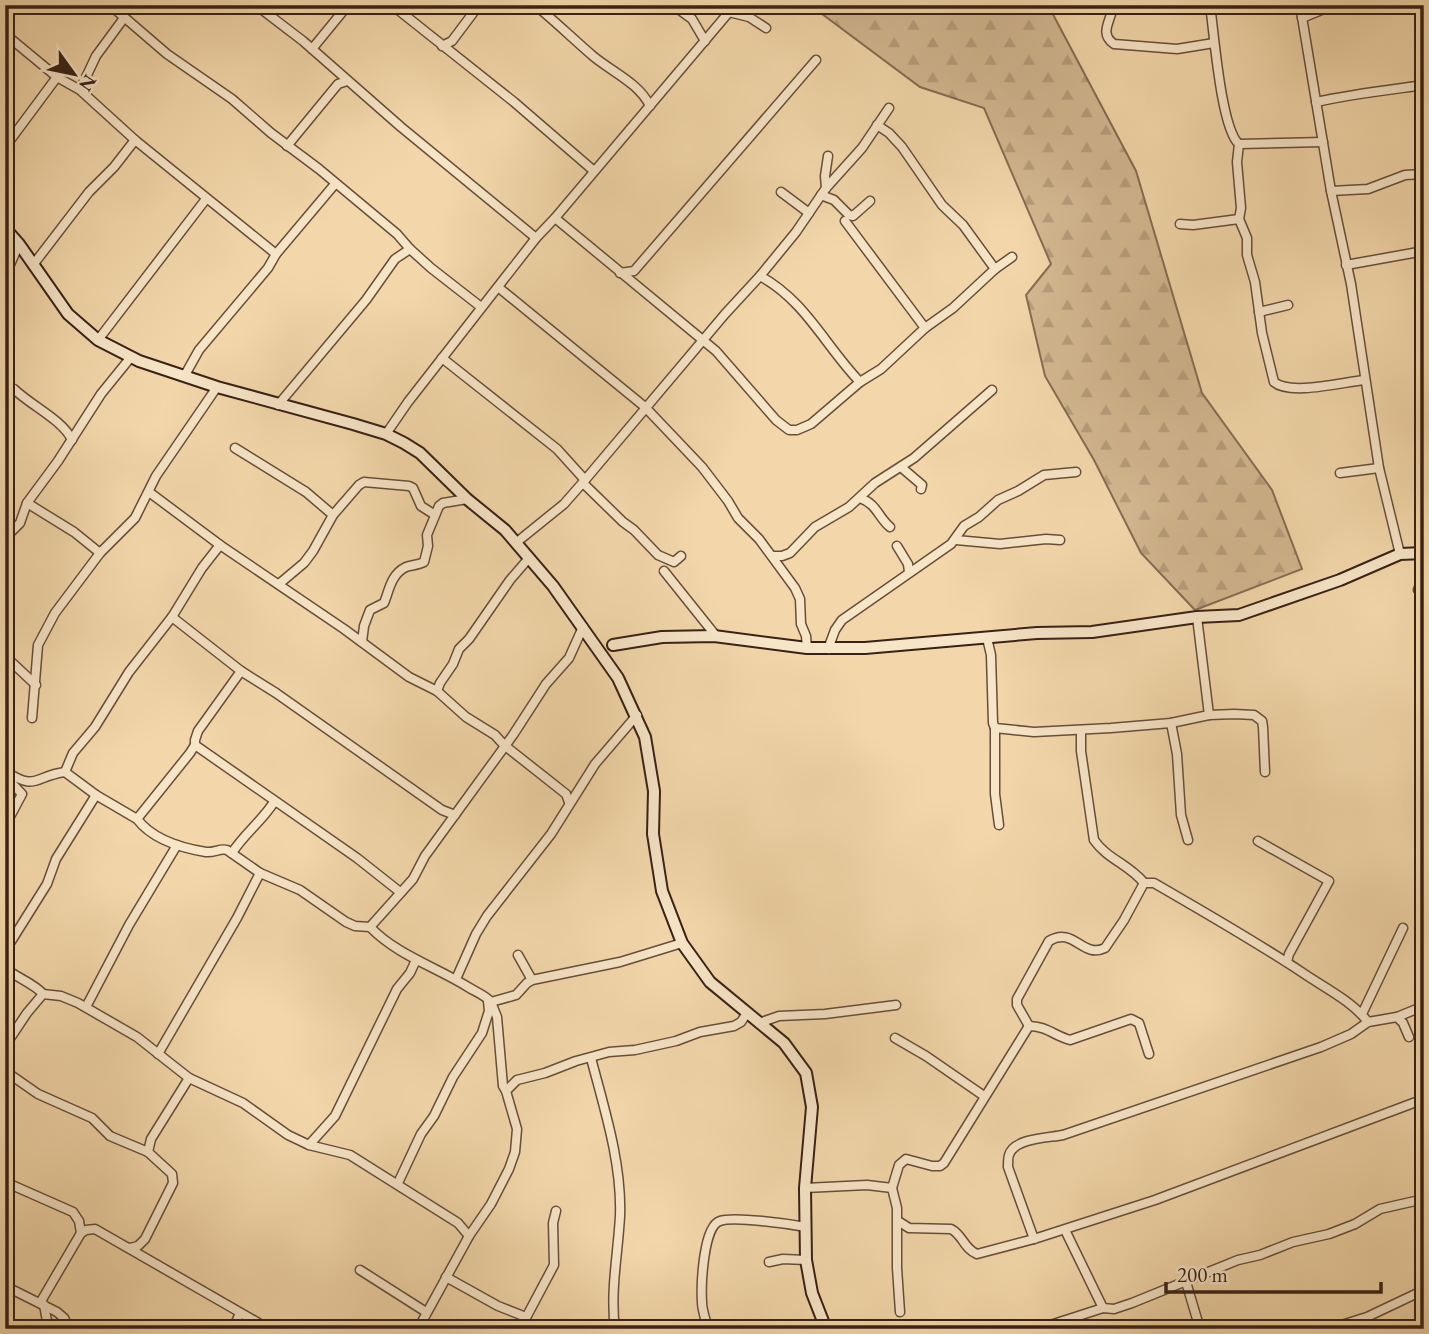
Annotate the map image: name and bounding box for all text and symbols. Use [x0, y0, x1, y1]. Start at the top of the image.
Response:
north arrow [38, 38, 108, 108]
text: N [73, 70, 103, 97]
scale bar [1166, 1250, 1382, 1294]
text: 200 m [1177, 1261, 1228, 1288]

